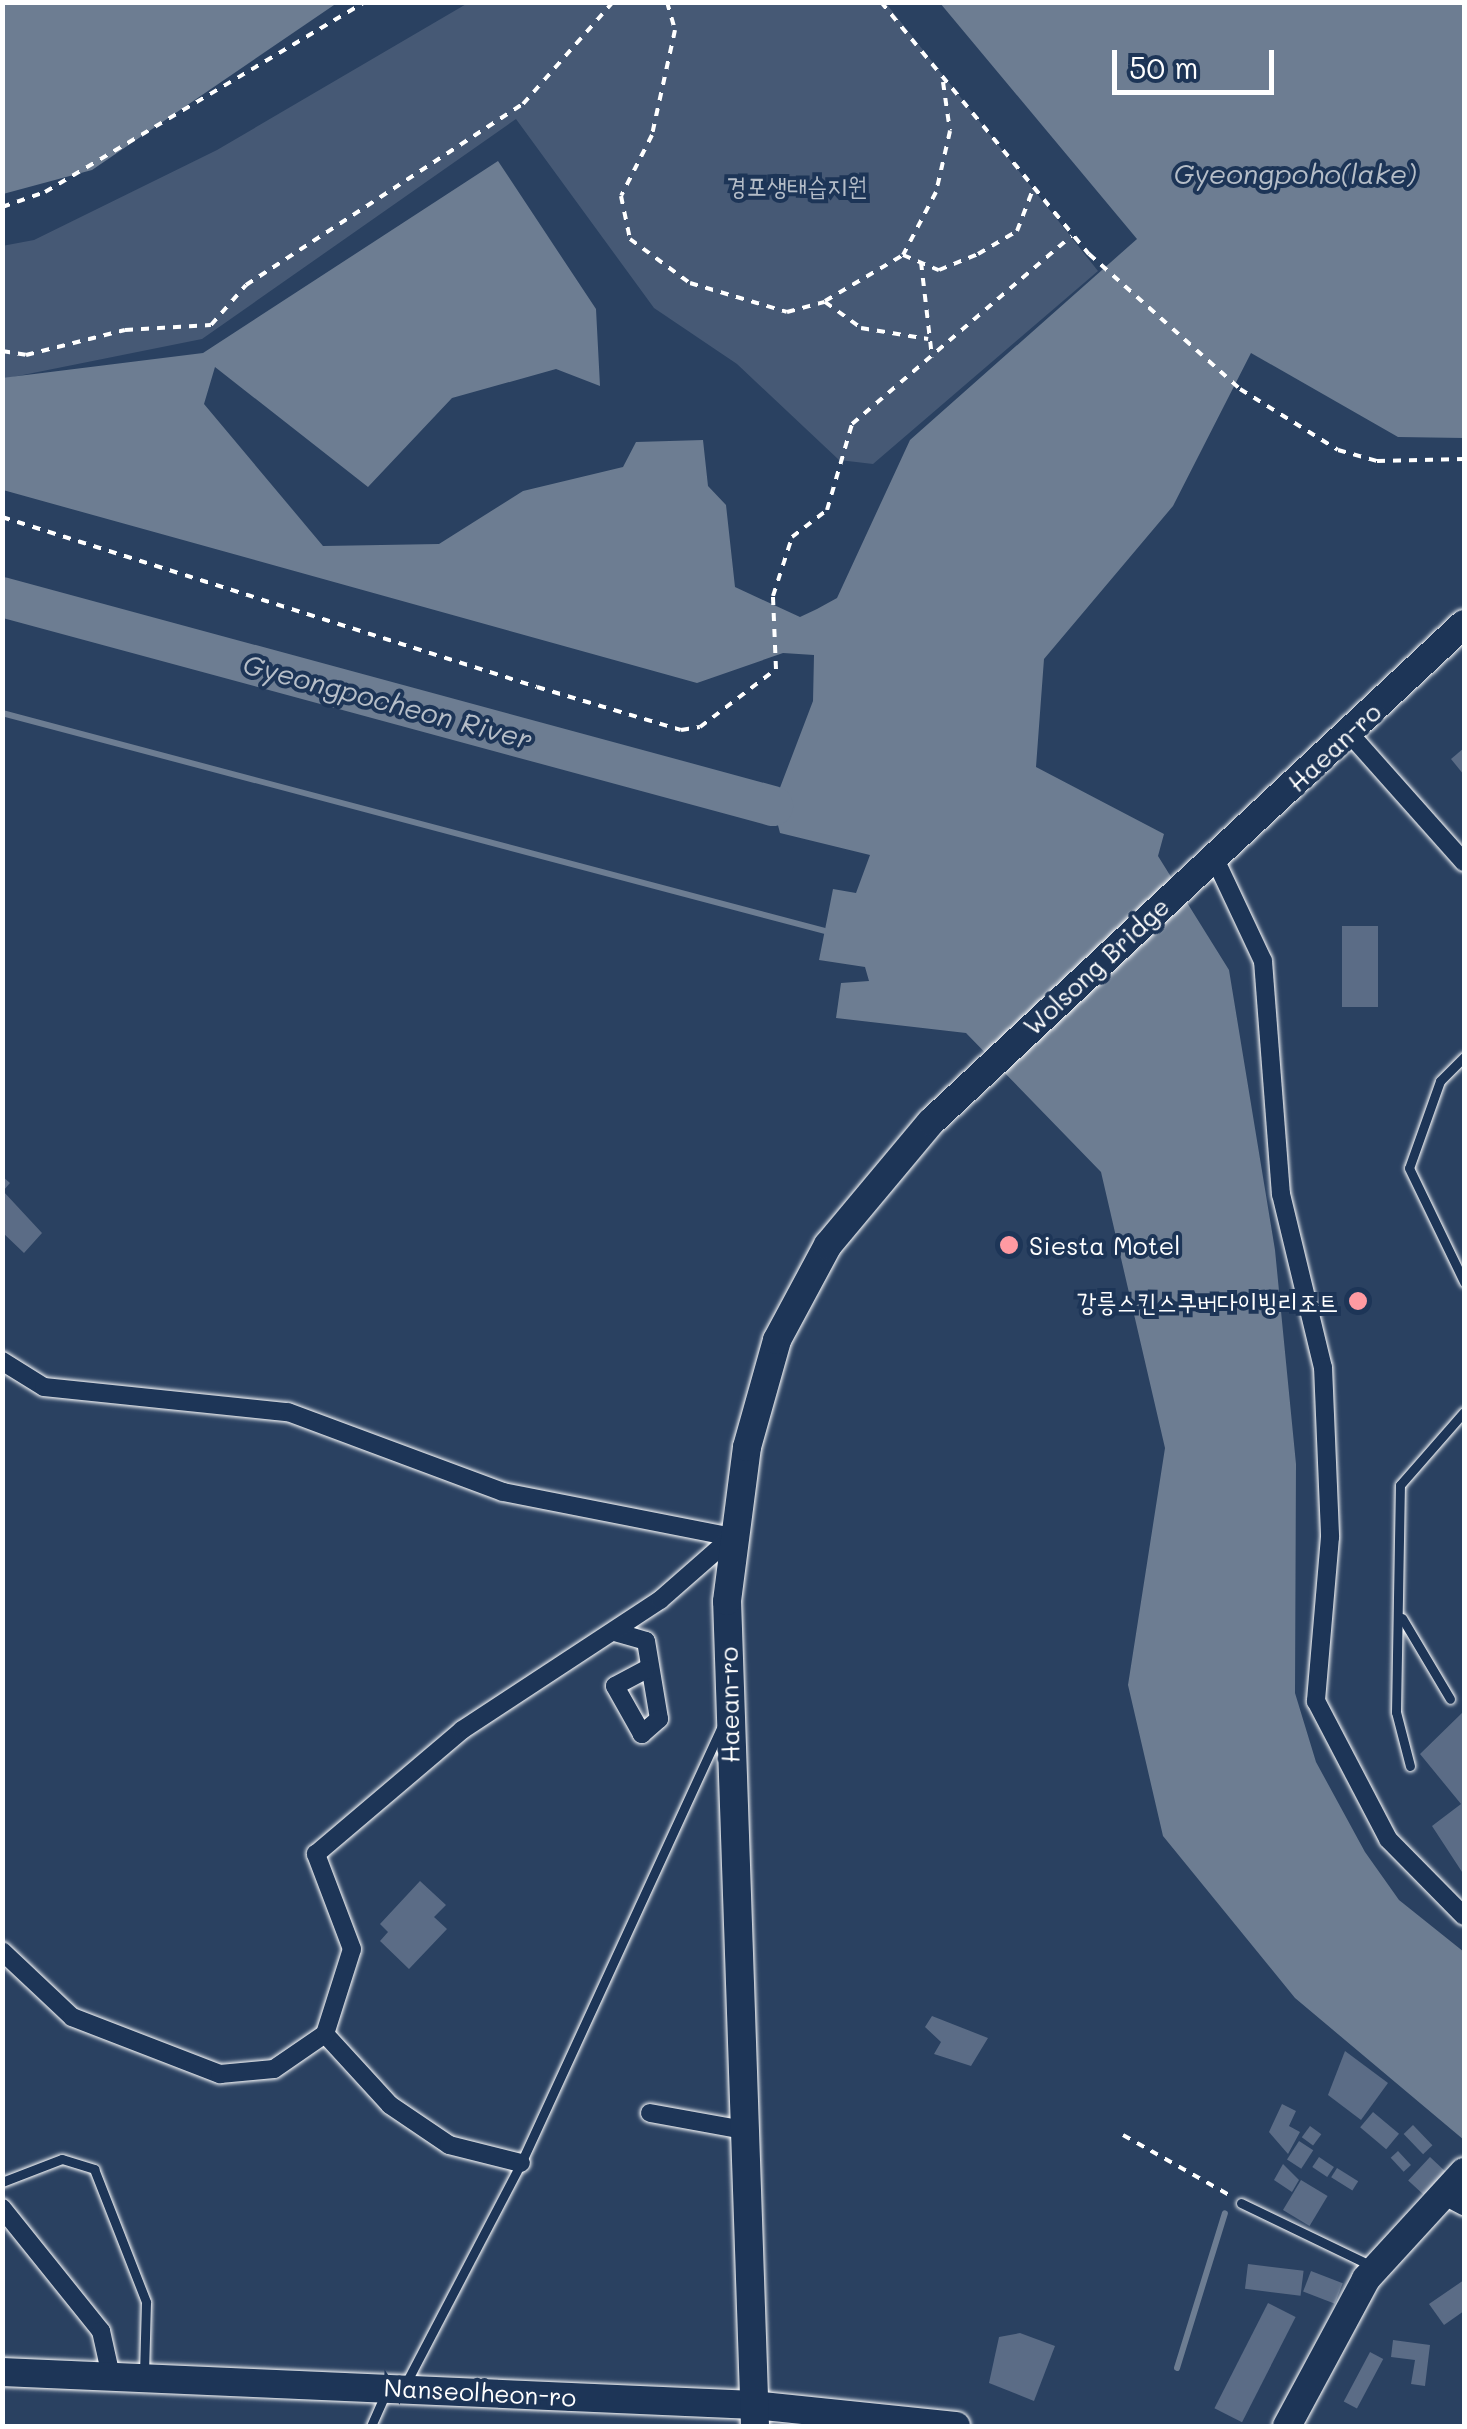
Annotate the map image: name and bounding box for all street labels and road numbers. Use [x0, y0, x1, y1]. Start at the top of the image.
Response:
street label: Haean-ro [1281, 696, 1387, 798]
street label: Wolsong Bridge [1017, 891, 1175, 1041]
street label: Haean-ro [713, 1647, 745, 1763]
street label: Nanseolheon-ro [383, 2372, 577, 2412]

